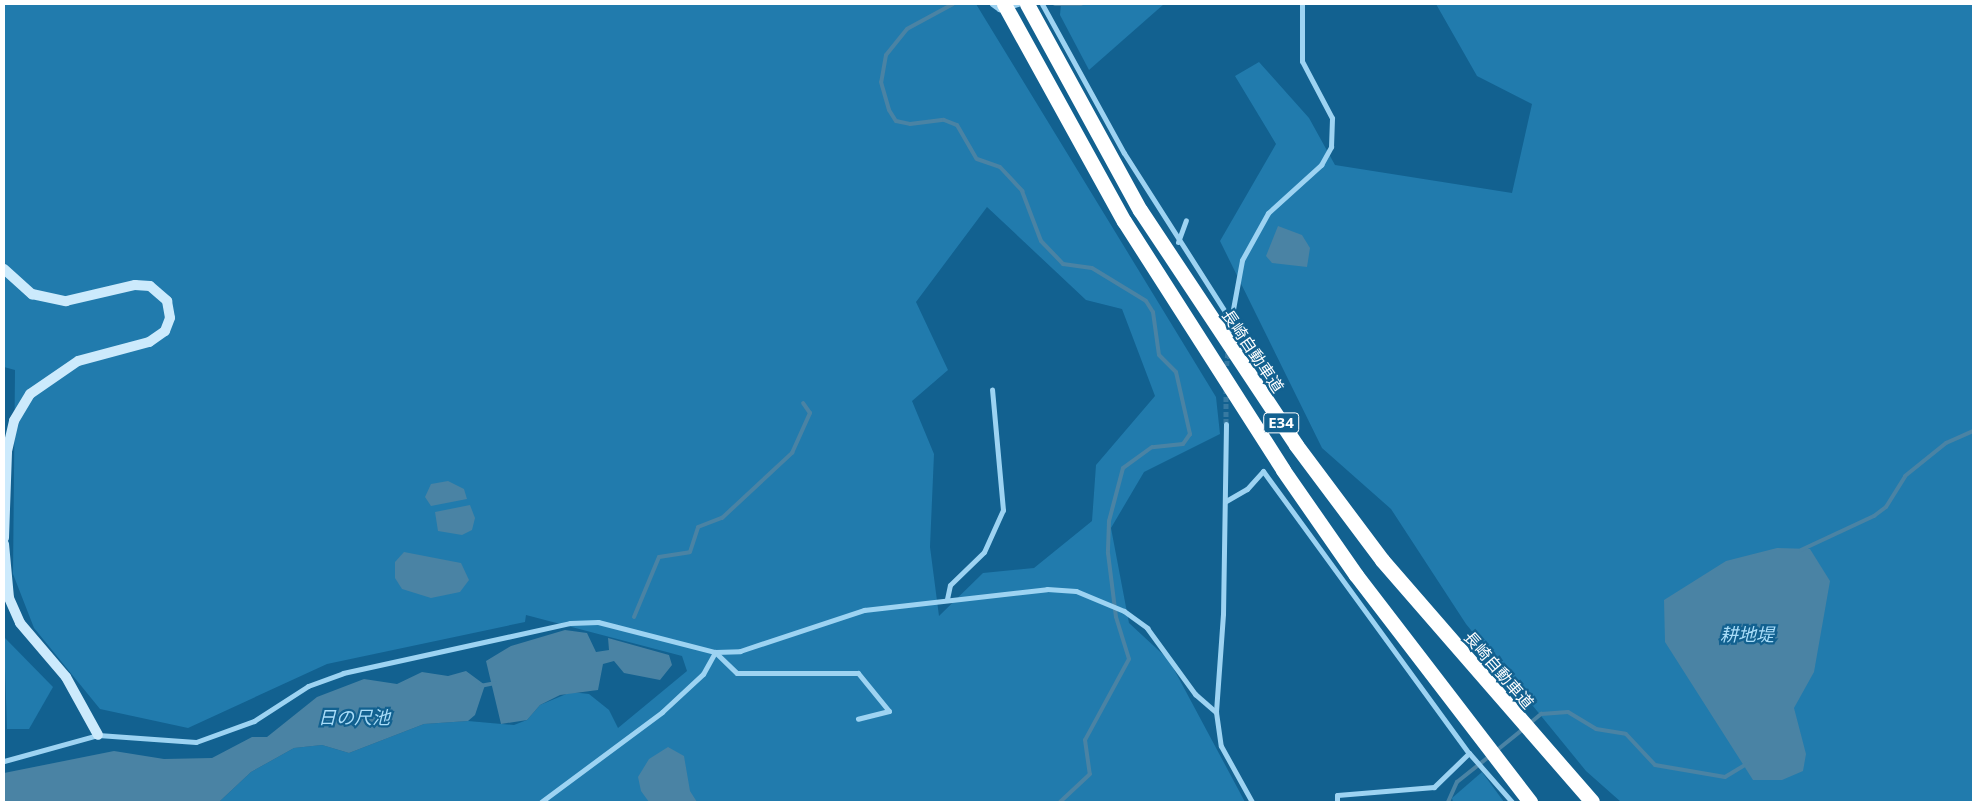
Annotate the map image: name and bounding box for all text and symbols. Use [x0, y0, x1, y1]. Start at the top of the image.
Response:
street label: 長崎自動車道 [1218, 306, 1288, 396]
road number: E34 [1262, 410, 1300, 436]
water label: 耕地堤 [1720, 623, 1774, 645]
street label: 長崎自動車道 [1460, 627, 1538, 713]
water label: 日の尺池 [318, 706, 390, 728]

